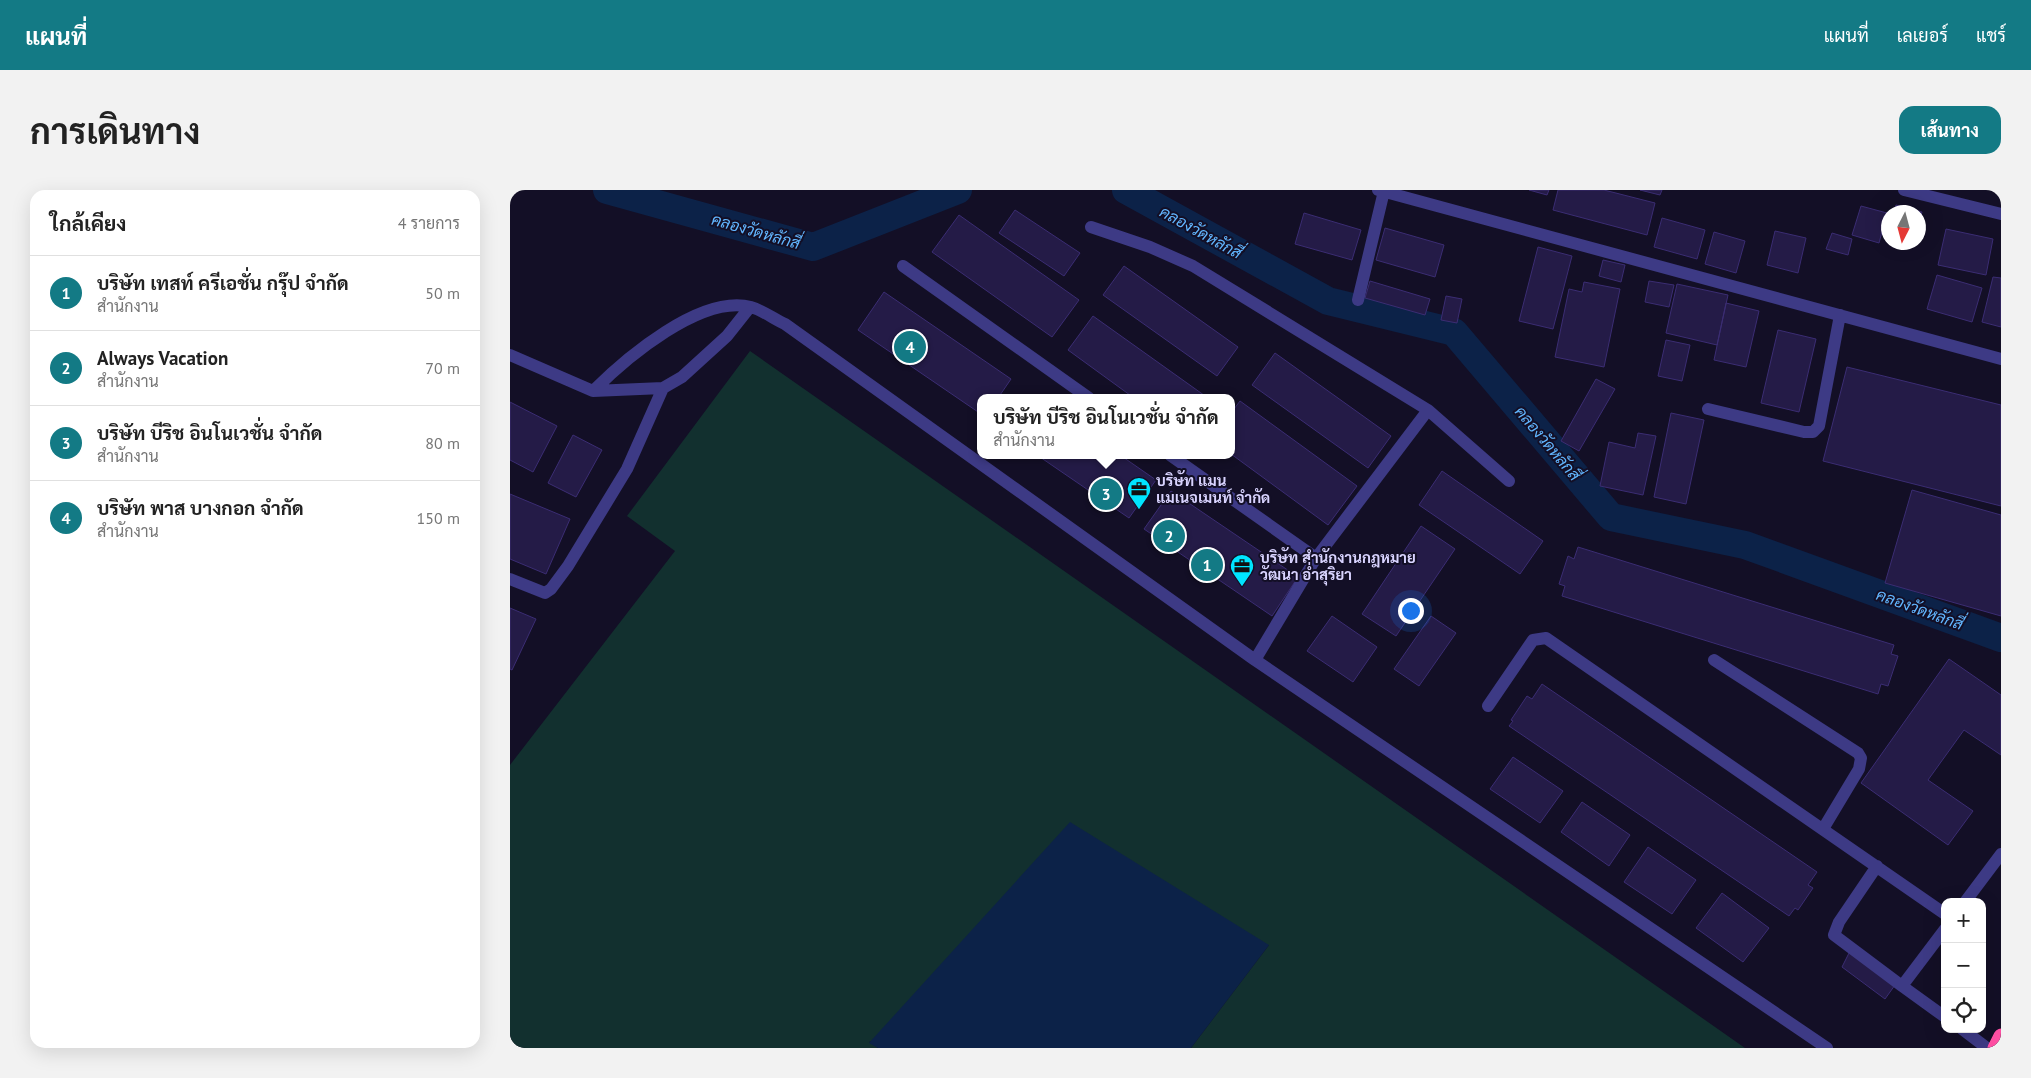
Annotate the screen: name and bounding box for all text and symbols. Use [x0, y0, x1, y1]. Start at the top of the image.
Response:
text: แผนที่ [25, 21, 87, 52]
text: แผนที่ [1824, 24, 1869, 47]
text: เลเยอร์ [1897, 24, 1948, 47]
text: แชร์ [1976, 24, 2006, 47]
button: เส้นทาง [1899, 106, 2001, 154]
text: การเดินทาง [30, 108, 200, 154]
water label: คลองวัดหลักสี่ [1156, 198, 1249, 264]
water label: คลองวัดหลักสี่ [709, 205, 806, 254]
north arrow [1881, 205, 1926, 250]
text: ใกล้เคียง [50, 210, 126, 237]
text: 4 รายการ [398, 213, 460, 233]
text: บริษัท เทสท์ ครีเอชั่น กรุ๊ป จำกัด [97, 271, 349, 295]
text: 1 [61, 283, 71, 303]
text: 50 m [425, 283, 460, 303]
text: สำนักงาน [97, 296, 159, 316]
pin: 4 [894, 328, 926, 366]
text: Always Vacation [97, 346, 228, 370]
text: 2 [61, 358, 71, 378]
text: 70 m [425, 358, 460, 378]
text: สำนักงาน [97, 371, 159, 391]
popup [977, 394, 1235, 459]
water label: คลองวัดหลักสี่ [1511, 399, 1589, 486]
text: บริษัท บีริช อินโนเวชั่น จำกัด [993, 405, 1219, 429]
text: บริษัท บีริช อินโนเวชั่น จำกัด [97, 421, 322, 445]
text: สำนักงาน [993, 430, 1055, 450]
text: 3 [61, 433, 71, 453]
text: 80 m [425, 433, 460, 453]
text: สำนักงาน [97, 446, 159, 466]
place label: บริษัท แมน แมเนจเมนท์ จำกัด [1156, 470, 1270, 507]
pin: 3 [1090, 475, 1122, 513]
office icon: บริษัท แมน แมเนจเมนท์ จำกัด [1126, 476, 1152, 510]
text: บริษัท พาส บางกอก จำกัด [97, 496, 304, 520]
text: 4 [61, 508, 71, 528]
text: 150 m [417, 508, 460, 528]
pin: 2 [1153, 517, 1185, 555]
text: สำนักงาน [97, 521, 159, 541]
pin: 1 [1191, 546, 1223, 584]
place label: บริษัท สำนักงานกฎหมาย วัฒนา อ่ำสุริยา [1260, 547, 1416, 586]
office icon: บริษัท สำนักงานกฎหมาย วัฒนา อ่ำสุริยา [1229, 553, 1255, 587]
water label: คลองวัดหลักสี่ [1874, 580, 1970, 635]
your location [1398, 598, 1424, 624]
map controls [1941, 898, 1986, 1033]
button: + [1941, 898, 1986, 943]
button: − [1941, 943, 1986, 988]
button: locate [1941, 988, 1986, 1033]

